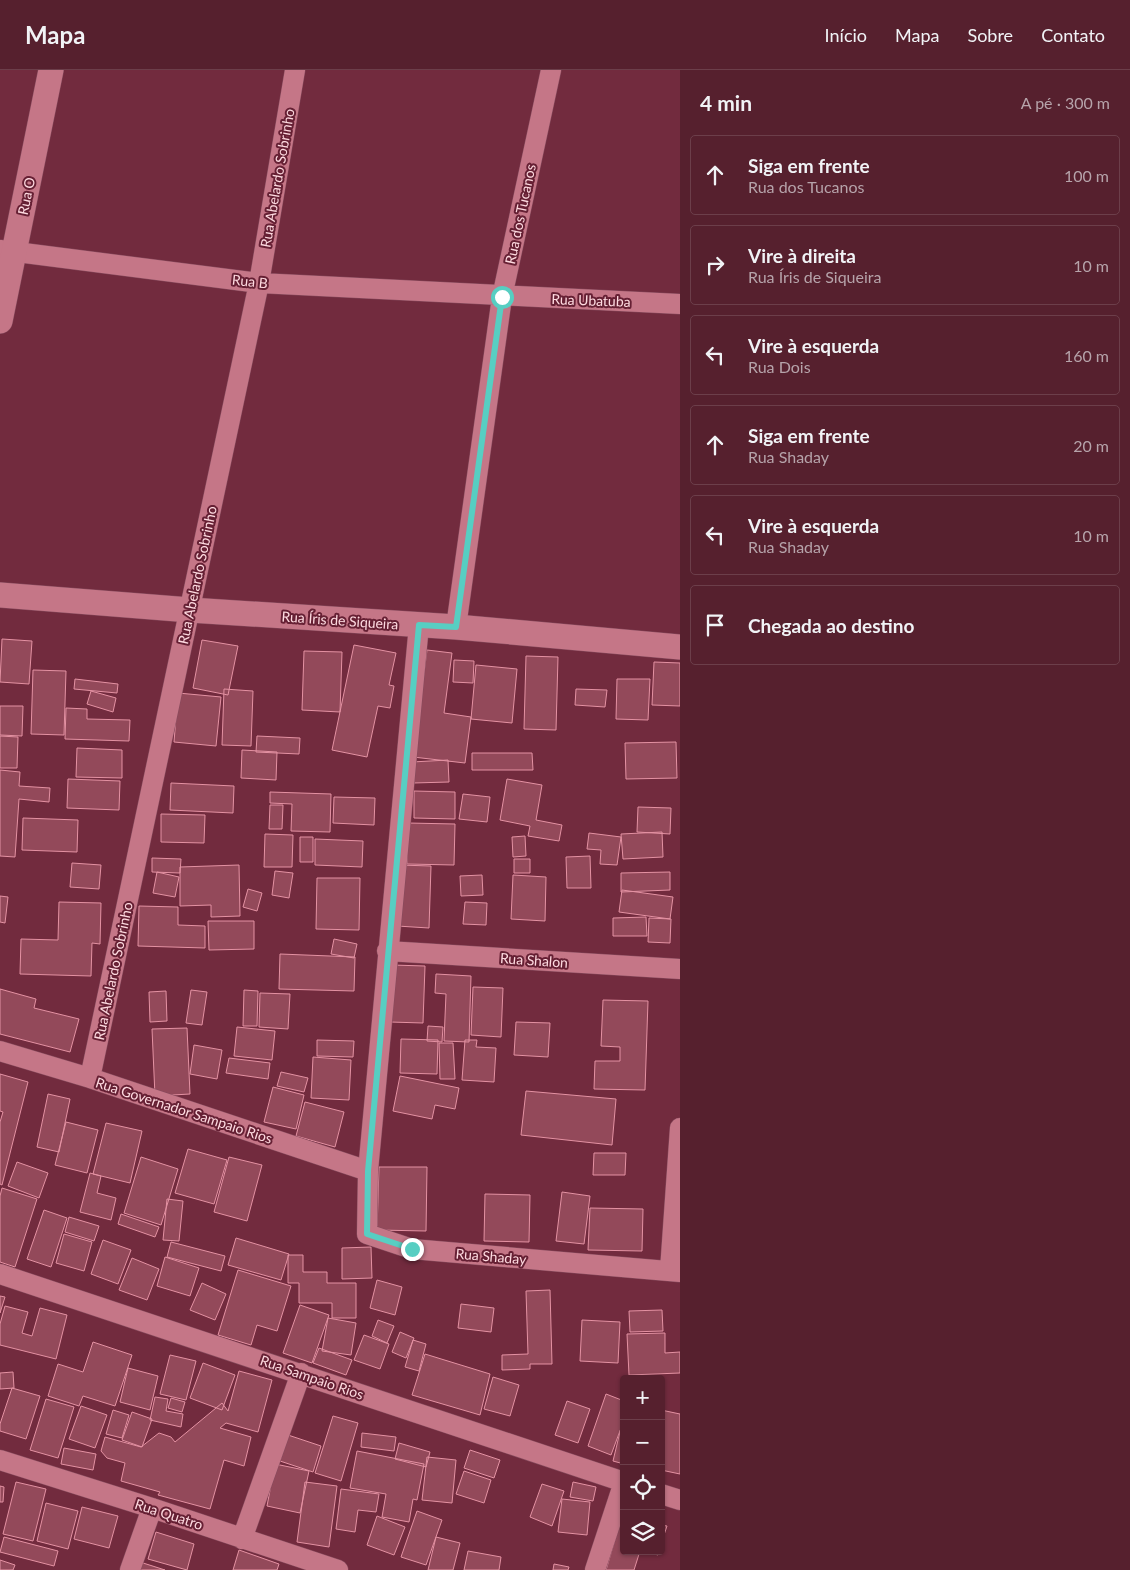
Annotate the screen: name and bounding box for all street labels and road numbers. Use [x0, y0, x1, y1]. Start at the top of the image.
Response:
street label: Rua Abelardo Sobrinho [256, 107, 298, 249]
street label: Rua dos Tucanos [501, 162, 539, 266]
street label: Rua O [14, 176, 38, 216]
street label: Rua B [231, 271, 269, 291]
street label: Rua Ubatuba [551, 290, 631, 310]
street label: Rua Abelardo Sobrinho [174, 504, 220, 646]
street label: Rua Íris de Siqueira [281, 607, 399, 633]
street label: Rua Abelardo Sobrinho [90, 900, 136, 1042]
street label: Rua Shalon [499, 949, 569, 971]
street label: Rua Governador Sampaio Rios [93, 1073, 275, 1147]
street label: Rua Shaday [455, 1244, 528, 1268]
street label: Rua Sampaio Rios [258, 1351, 366, 1403]
street label: Rua Quatro [133, 1495, 205, 1533]

